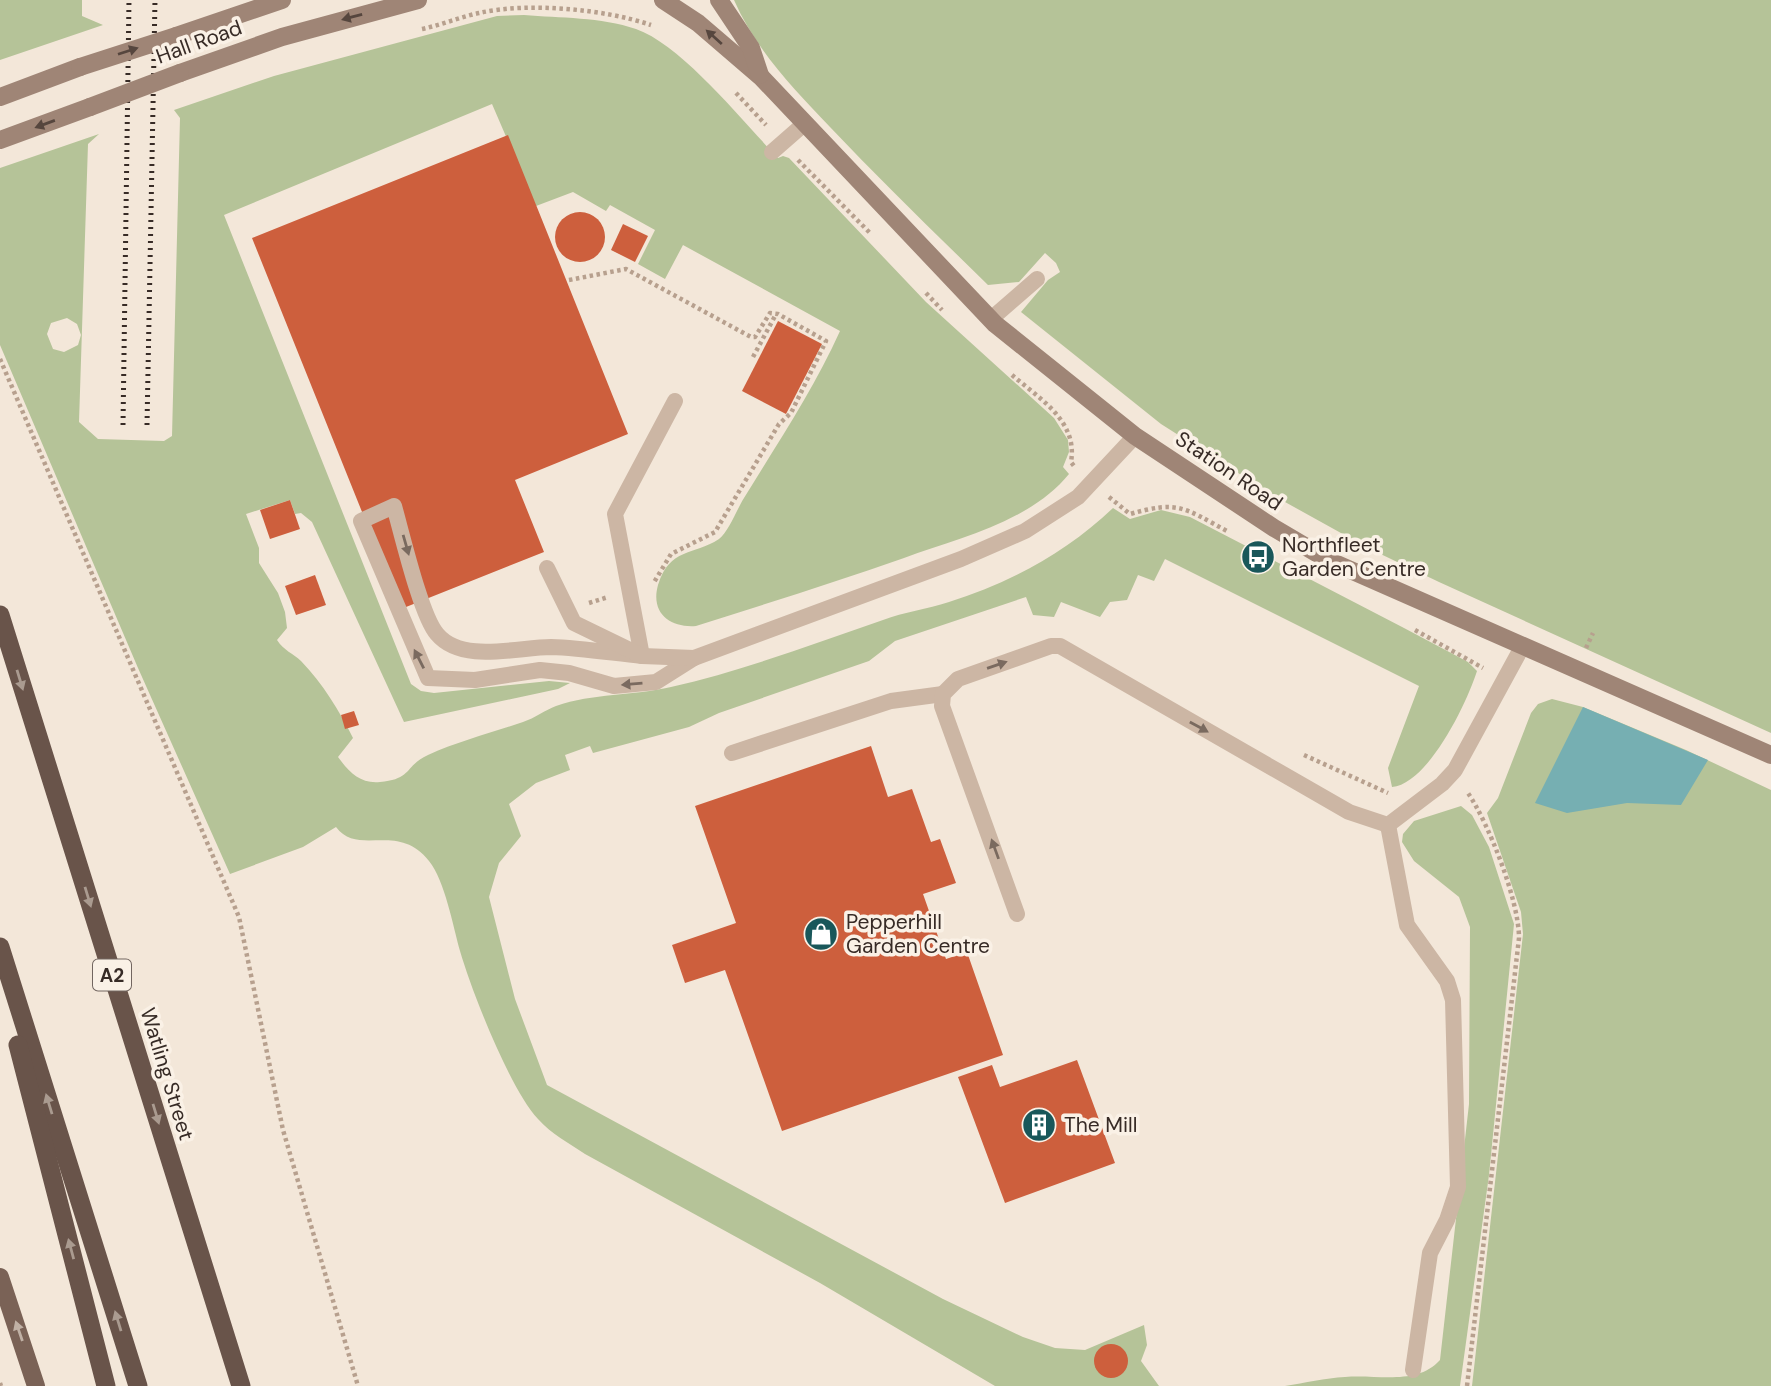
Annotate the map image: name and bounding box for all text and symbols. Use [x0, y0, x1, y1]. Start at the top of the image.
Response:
one-way arrow [341, 12, 363, 23]
street label: Hall Road [152, 14, 246, 70]
one-way arrow [705, 29, 723, 45]
one-way arrow [118, 45, 139, 56]
one-way arrow [35, 118, 56, 129]
street label: Station Road [1170, 425, 1288, 517]
place label: Northfleet Garden Centre [1282, 531, 1426, 583]
one-way arrow [401, 535, 411, 556]
bus stop icon: Northfleet Garden Centre [1239, 538, 1277, 576]
one-way arrow [413, 649, 425, 669]
one-way arrow [986, 659, 1007, 670]
one-way arrow [16, 670, 26, 691]
one-way arrow [621, 679, 643, 690]
one-way arrow [1190, 721, 1209, 733]
one-way arrow [989, 839, 1000, 860]
one-way arrow [83, 887, 94, 908]
place label: Pepperhill Garden Centre [846, 908, 990, 960]
shop icon: Pepperhill Garden Centre [802, 915, 840, 953]
road number: A2 [93, 959, 131, 990]
street label: Watling Street [134, 1004, 200, 1144]
one-way arrow [44, 1093, 54, 1114]
one-way arrow [151, 1104, 161, 1125]
building icon: The Mill [1020, 1106, 1058, 1144]
place label: The Mill [1064, 1111, 1137, 1139]
one-way arrow [65, 1238, 76, 1260]
one-way arrow [112, 1310, 122, 1331]
one-way arrow [13, 1321, 24, 1342]

